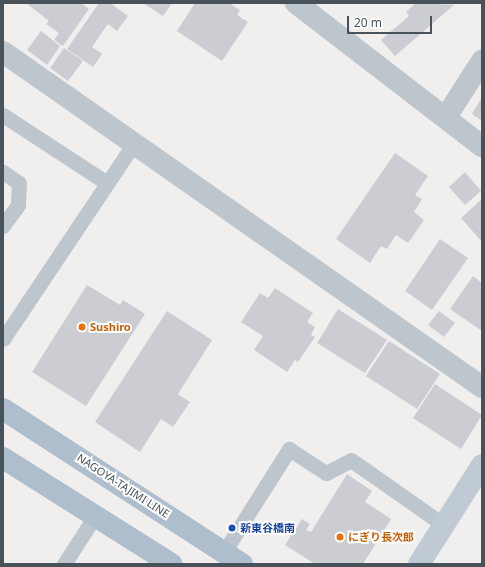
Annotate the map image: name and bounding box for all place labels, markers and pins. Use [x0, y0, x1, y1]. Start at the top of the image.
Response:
place label: Sushiro [90, 320, 131, 334]
marker: Sushiro [77, 322, 87, 332]
place label: 新東谷橋南 [240, 521, 295, 535]
marker: 新東谷橋南 [227, 523, 237, 533]
place label: にぎり長次郎 [348, 530, 414, 544]
marker: にぎり長次郎 [335, 532, 345, 542]

